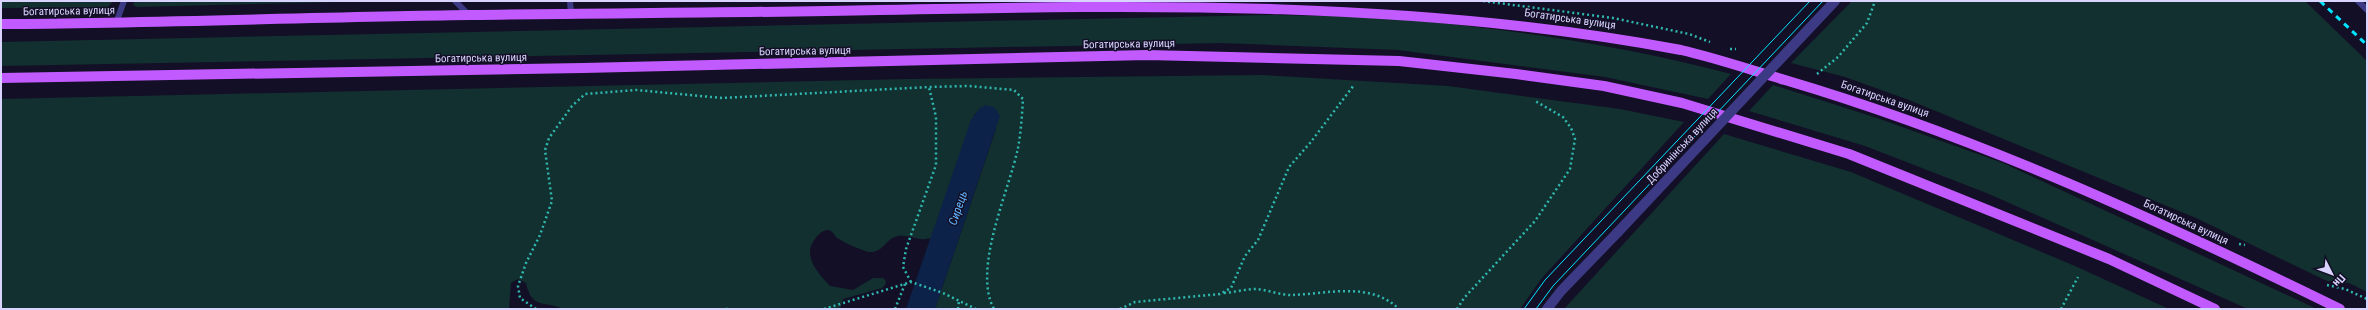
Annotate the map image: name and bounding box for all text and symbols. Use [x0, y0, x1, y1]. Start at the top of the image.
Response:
street label: Богатирська вулиця [23, 4, 115, 18]
street label: Богатирська вулиця [1523, 6, 1617, 32]
street label: Богатирська вулиця [1083, 37, 1175, 51]
street label: Богатирська вулиця [759, 44, 851, 58]
street label: Богатирська вулиця [435, 51, 527, 65]
street label: Богатирська вулиця [1839, 78, 1931, 120]
street label: Добринінська вулиця [1644, 106, 1720, 186]
water label: Сирець [946, 189, 970, 227]
street label: Богатирська вулиця [2141, 197, 2231, 247]
north arrow [2312, 254, 2352, 294]
text: Пн [2330, 271, 2348, 289]

